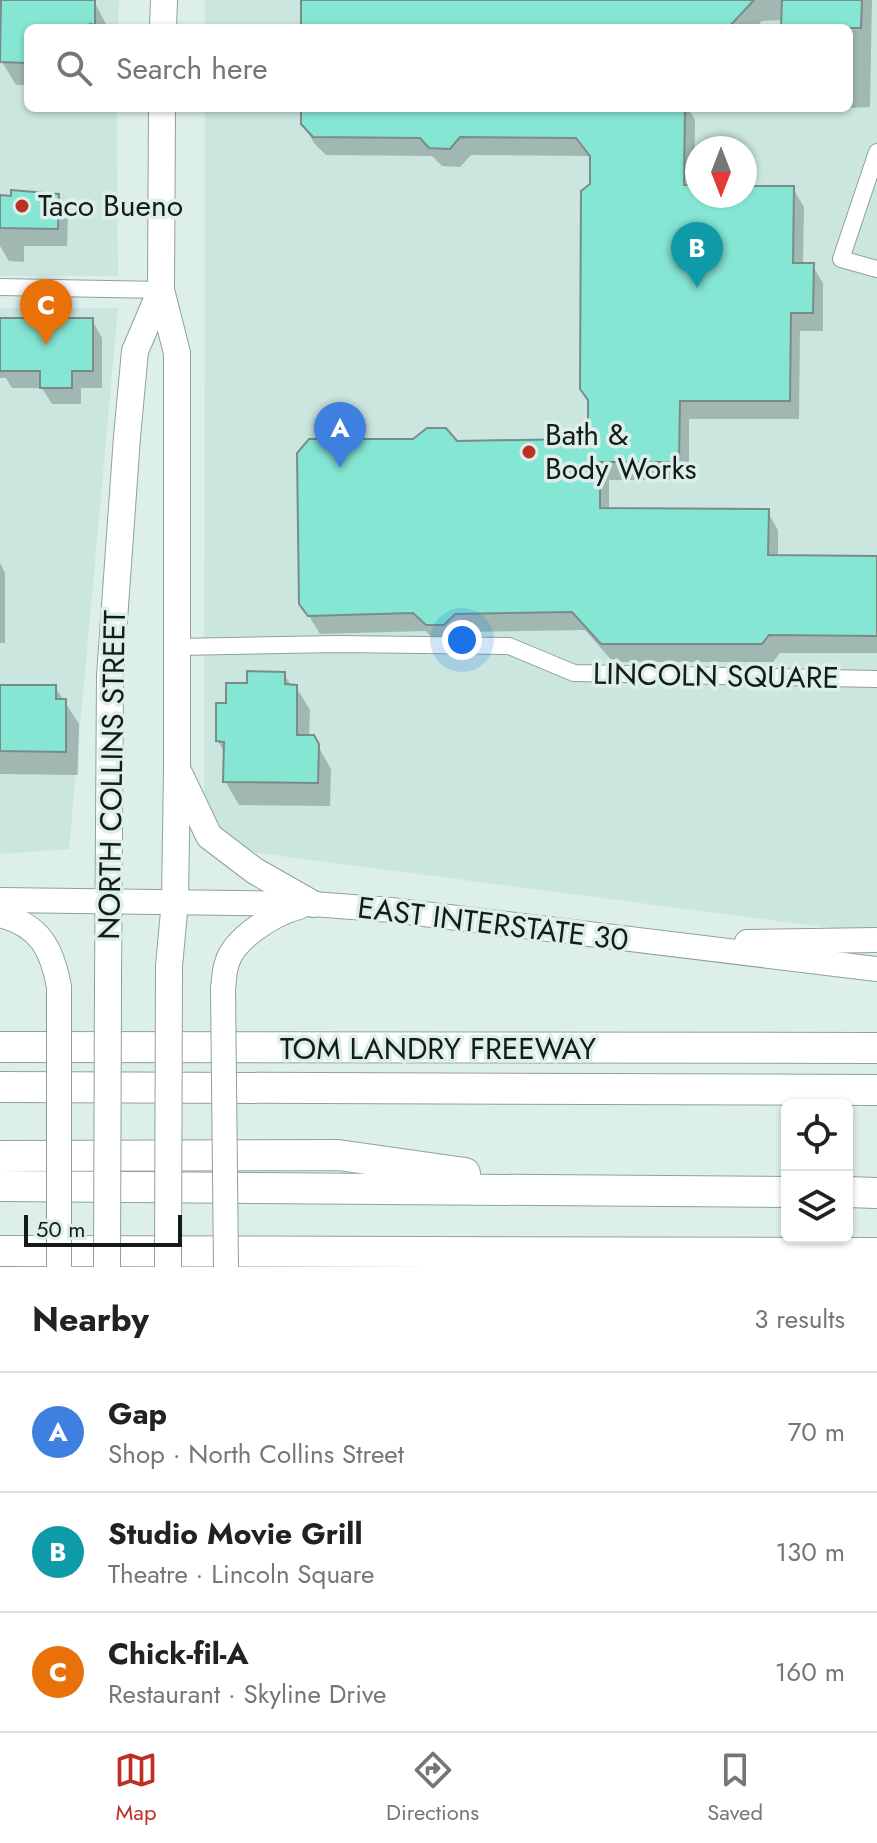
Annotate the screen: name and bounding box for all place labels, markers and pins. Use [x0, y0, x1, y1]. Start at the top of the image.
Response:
place label: Taco Bueno [38, 184, 183, 227]
marker: Taco Bueno [13, 197, 31, 215]
pin: B [671, 222, 723, 288]
pin: C [20, 279, 72, 345]
pin: A [314, 402, 366, 468]
place label: Bath & Body Works [545, 413, 697, 490]
marker: Bath & Body Works [520, 443, 538, 461]

